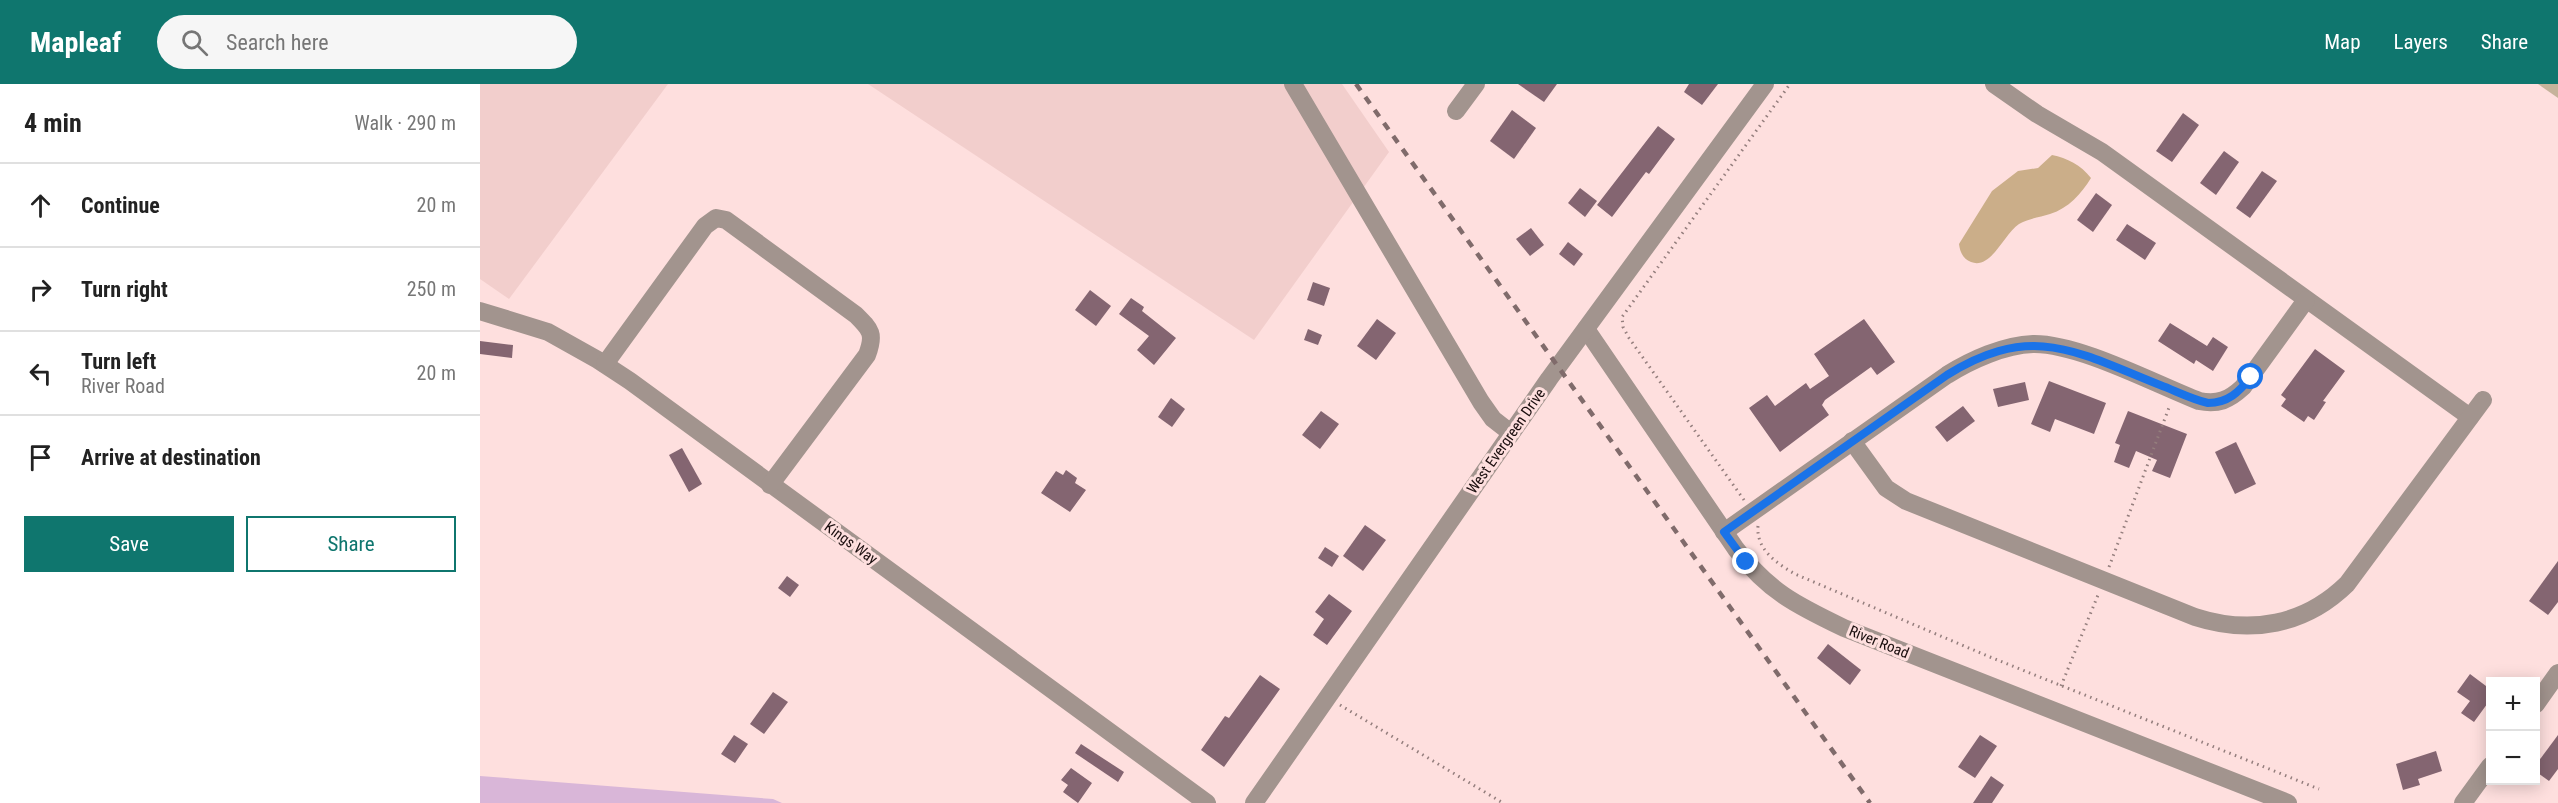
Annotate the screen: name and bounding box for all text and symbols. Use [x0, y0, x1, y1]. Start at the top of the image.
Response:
search box [157, 15, 577, 69]
text: Mapleaf [30, 26, 121, 59]
icon: search [178, 26, 211, 59]
text: Search here [226, 30, 328, 55]
text: Map [2324, 30, 2361, 54]
text: Layers [2394, 30, 2448, 54]
text: Share [2481, 30, 2528, 54]
text: 4 min [24, 108, 82, 138]
text: Walk · 290 m [355, 111, 456, 135]
icon: ahead [24, 189, 57, 222]
text: Continue [81, 193, 160, 218]
text: 20 m [417, 193, 456, 217]
icon: right [24, 273, 57, 306]
text: Turn right [81, 277, 168, 302]
text: 250 m [407, 277, 456, 301]
text: Turn left [81, 349, 156, 374]
icon: left [24, 357, 57, 390]
text: 20 m [417, 361, 456, 385]
route start [2237, 363, 2263, 389]
text: River Road [81, 374, 165, 398]
street label: West Evergreen Drive [1463, 385, 1549, 497]
icon: arrive [24, 441, 57, 474]
text: Arrive at destination [81, 445, 261, 470]
button: Save [24, 516, 234, 572]
button: Share [246, 516, 456, 572]
street label: Kings Way [821, 518, 881, 568]
route end [1732, 548, 1758, 574]
street label: River Road [1846, 622, 1912, 662]
map controls [2486, 677, 2540, 785]
button: + [2486, 677, 2540, 731]
button: − [2486, 731, 2540, 785]

